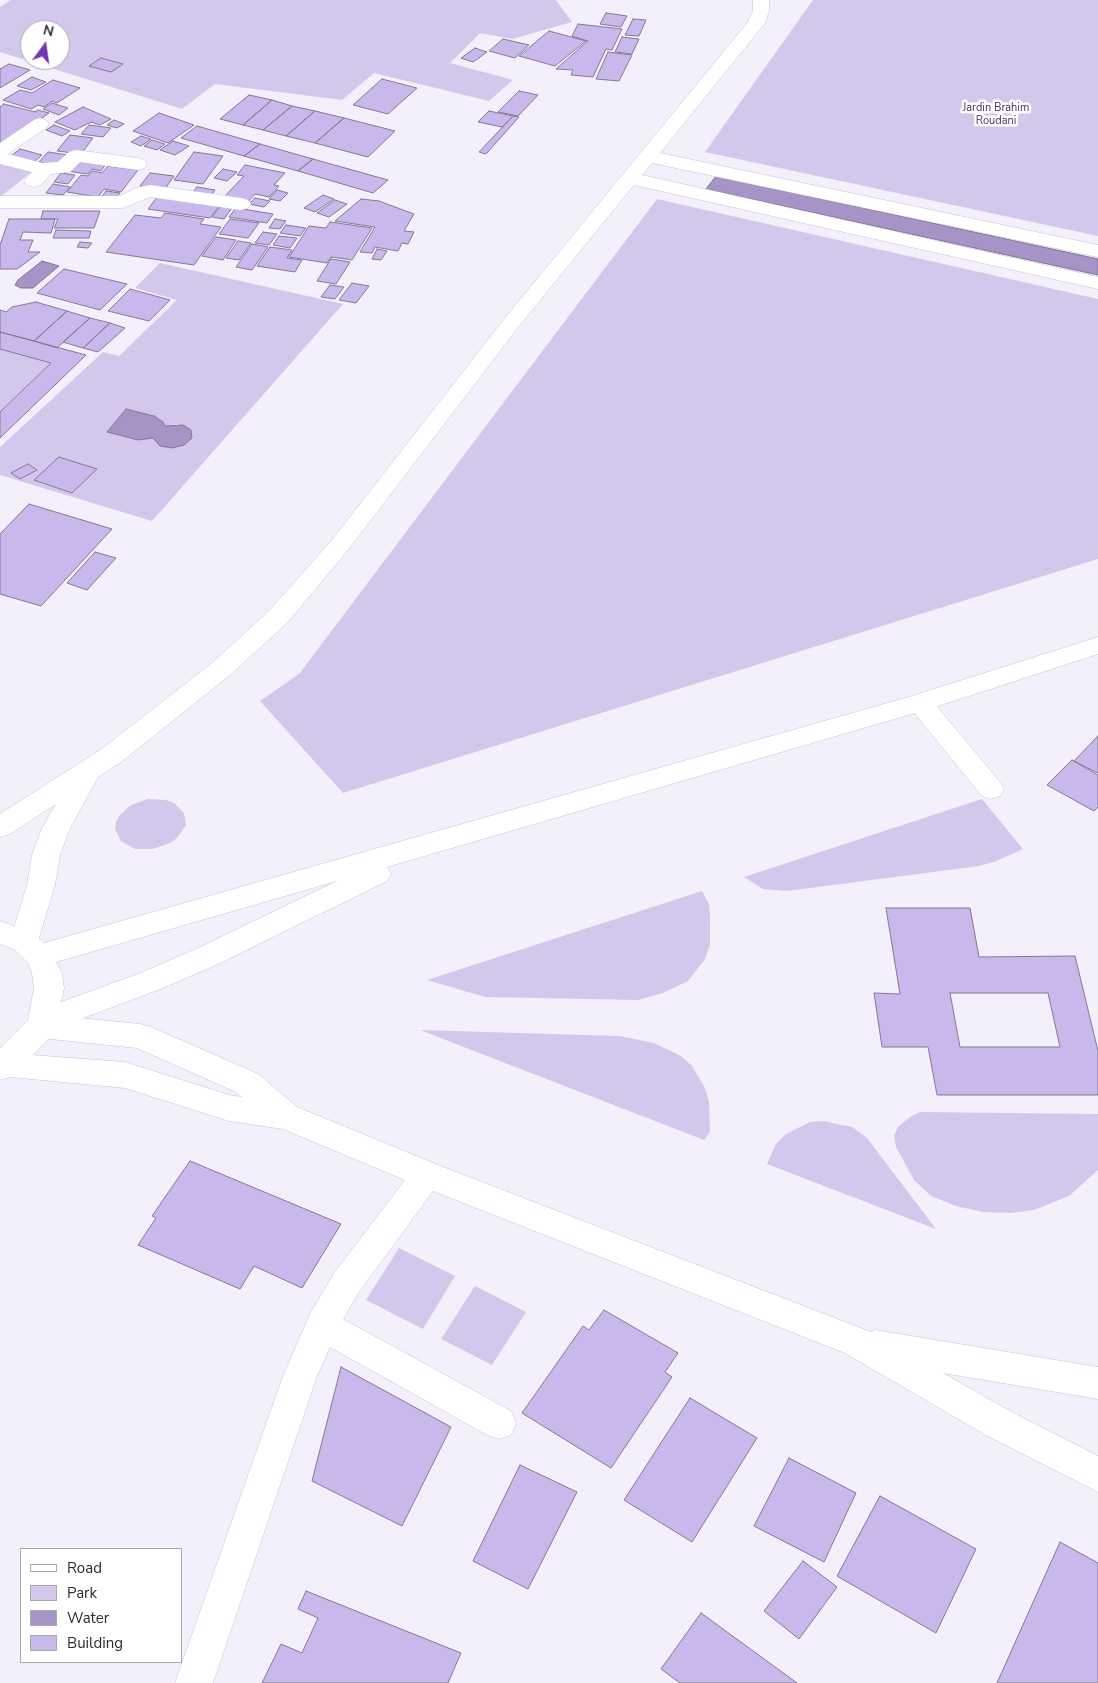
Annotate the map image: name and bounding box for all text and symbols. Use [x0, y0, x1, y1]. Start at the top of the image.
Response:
north arrow [20, 20, 70, 70]
text: N [41, 20, 56, 41]
park label: Jardin Brahim Roudani [963, 101, 1029, 127]
legend [20, 1548, 182, 1663]
text: Road [67, 1558, 102, 1578]
text: Park [67, 1583, 97, 1603]
text: Water [67, 1608, 109, 1628]
text: Building [67, 1633, 123, 1653]

